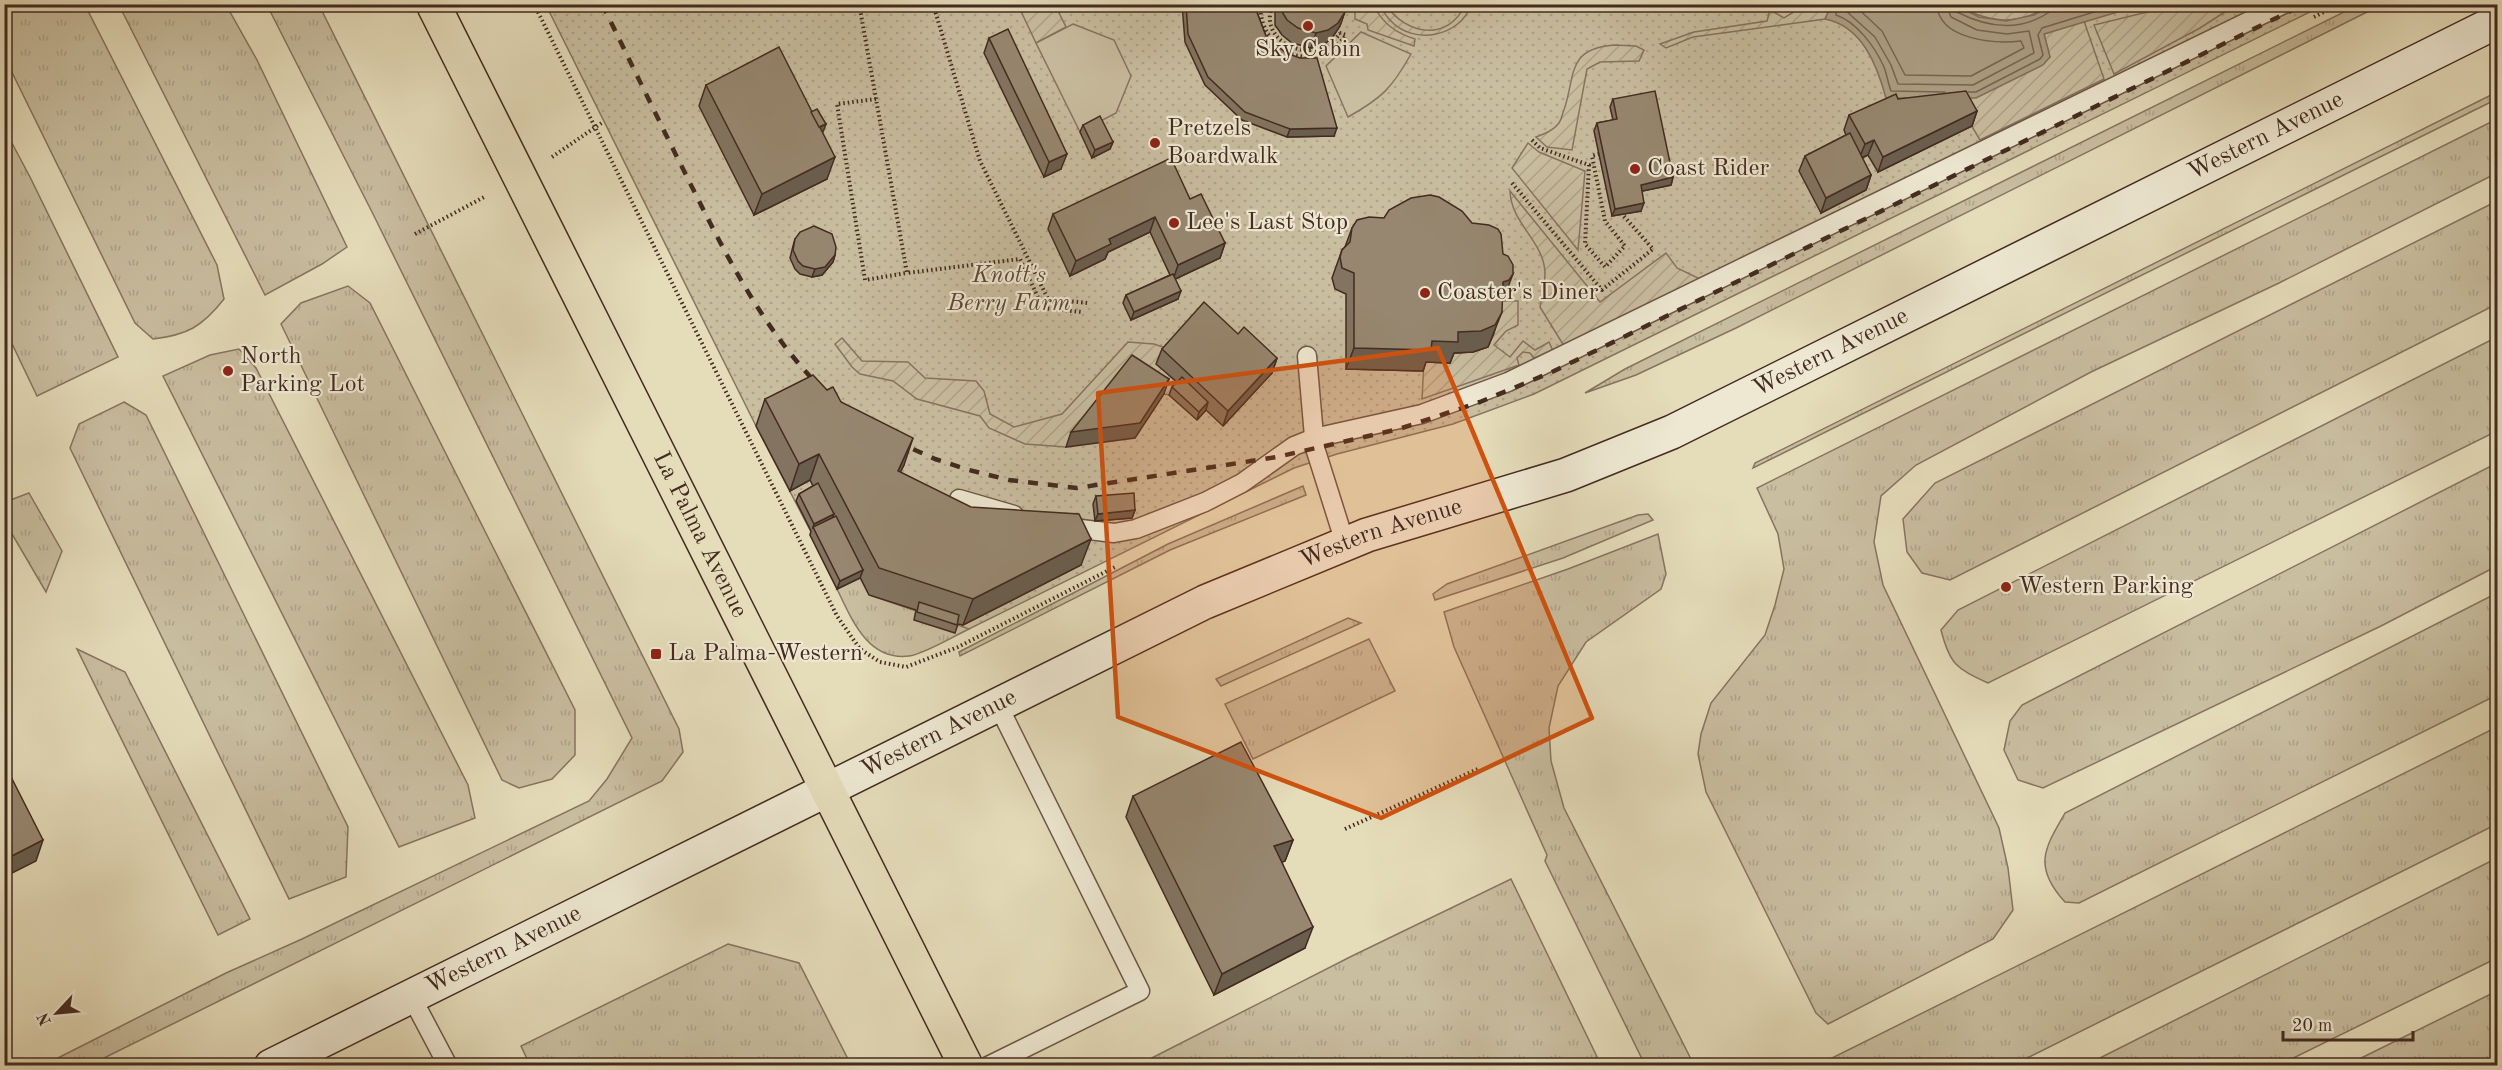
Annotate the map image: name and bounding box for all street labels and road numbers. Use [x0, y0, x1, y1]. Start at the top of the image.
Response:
street label: Western Avenue [2185, 88, 2348, 185]
street label: Western Avenue [1749, 304, 1912, 402]
street label: La Palma Avenue [648, 448, 751, 622]
street label: Western Avenue [1297, 495, 1465, 573]
street label: Western Avenue [858, 686, 1021, 783]
street label: Western Avenue [422, 902, 585, 999]

